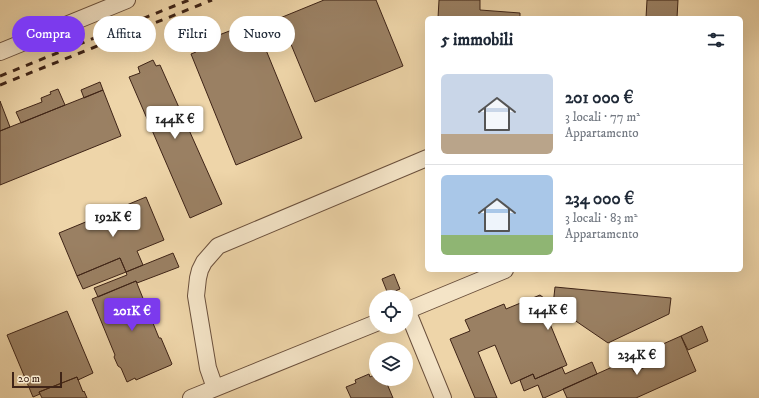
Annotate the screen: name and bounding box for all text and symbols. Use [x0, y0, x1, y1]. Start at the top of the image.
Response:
chip: Compra [12, 16, 85, 52]
chip: Affitta [93, 16, 156, 52]
chip: Filtri [164, 16, 221, 52]
chip: Nuovo [229, 16, 295, 52]
text: 5 immobili [441, 29, 513, 51]
icon: filters [705, 29, 727, 51]
text: 201 000 € [565, 87, 633, 109]
icon: home [473, 90, 521, 138]
pin: 144K € [142, 106, 208, 140]
text: 3 locali · 77 m² [565, 109, 640, 125]
text: 144K € [155, 111, 195, 127]
text: Appartamento [565, 125, 639, 141]
text: 234 000 € [565, 188, 634, 210]
icon: home [473, 191, 521, 239]
pin: 192K € [80, 204, 146, 238]
text: 192K € [94, 209, 132, 225]
text: 3 locali · 83 m² [565, 210, 638, 226]
text: Appartamento [565, 226, 639, 242]
map controls [369, 290, 413, 386]
button: locate [369, 290, 413, 334]
pin: 144K € [515, 297, 581, 331]
pin: 201K € [99, 298, 165, 332]
text: 144K € [528, 302, 568, 318]
text: 201K € [113, 303, 151, 319]
button: layers [369, 342, 413, 386]
pin: 234K € [604, 342, 670, 376]
text: 234K € [618, 347, 656, 363]
scale bar [12, 370, 62, 389]
text: 20 m [18, 372, 40, 386]

